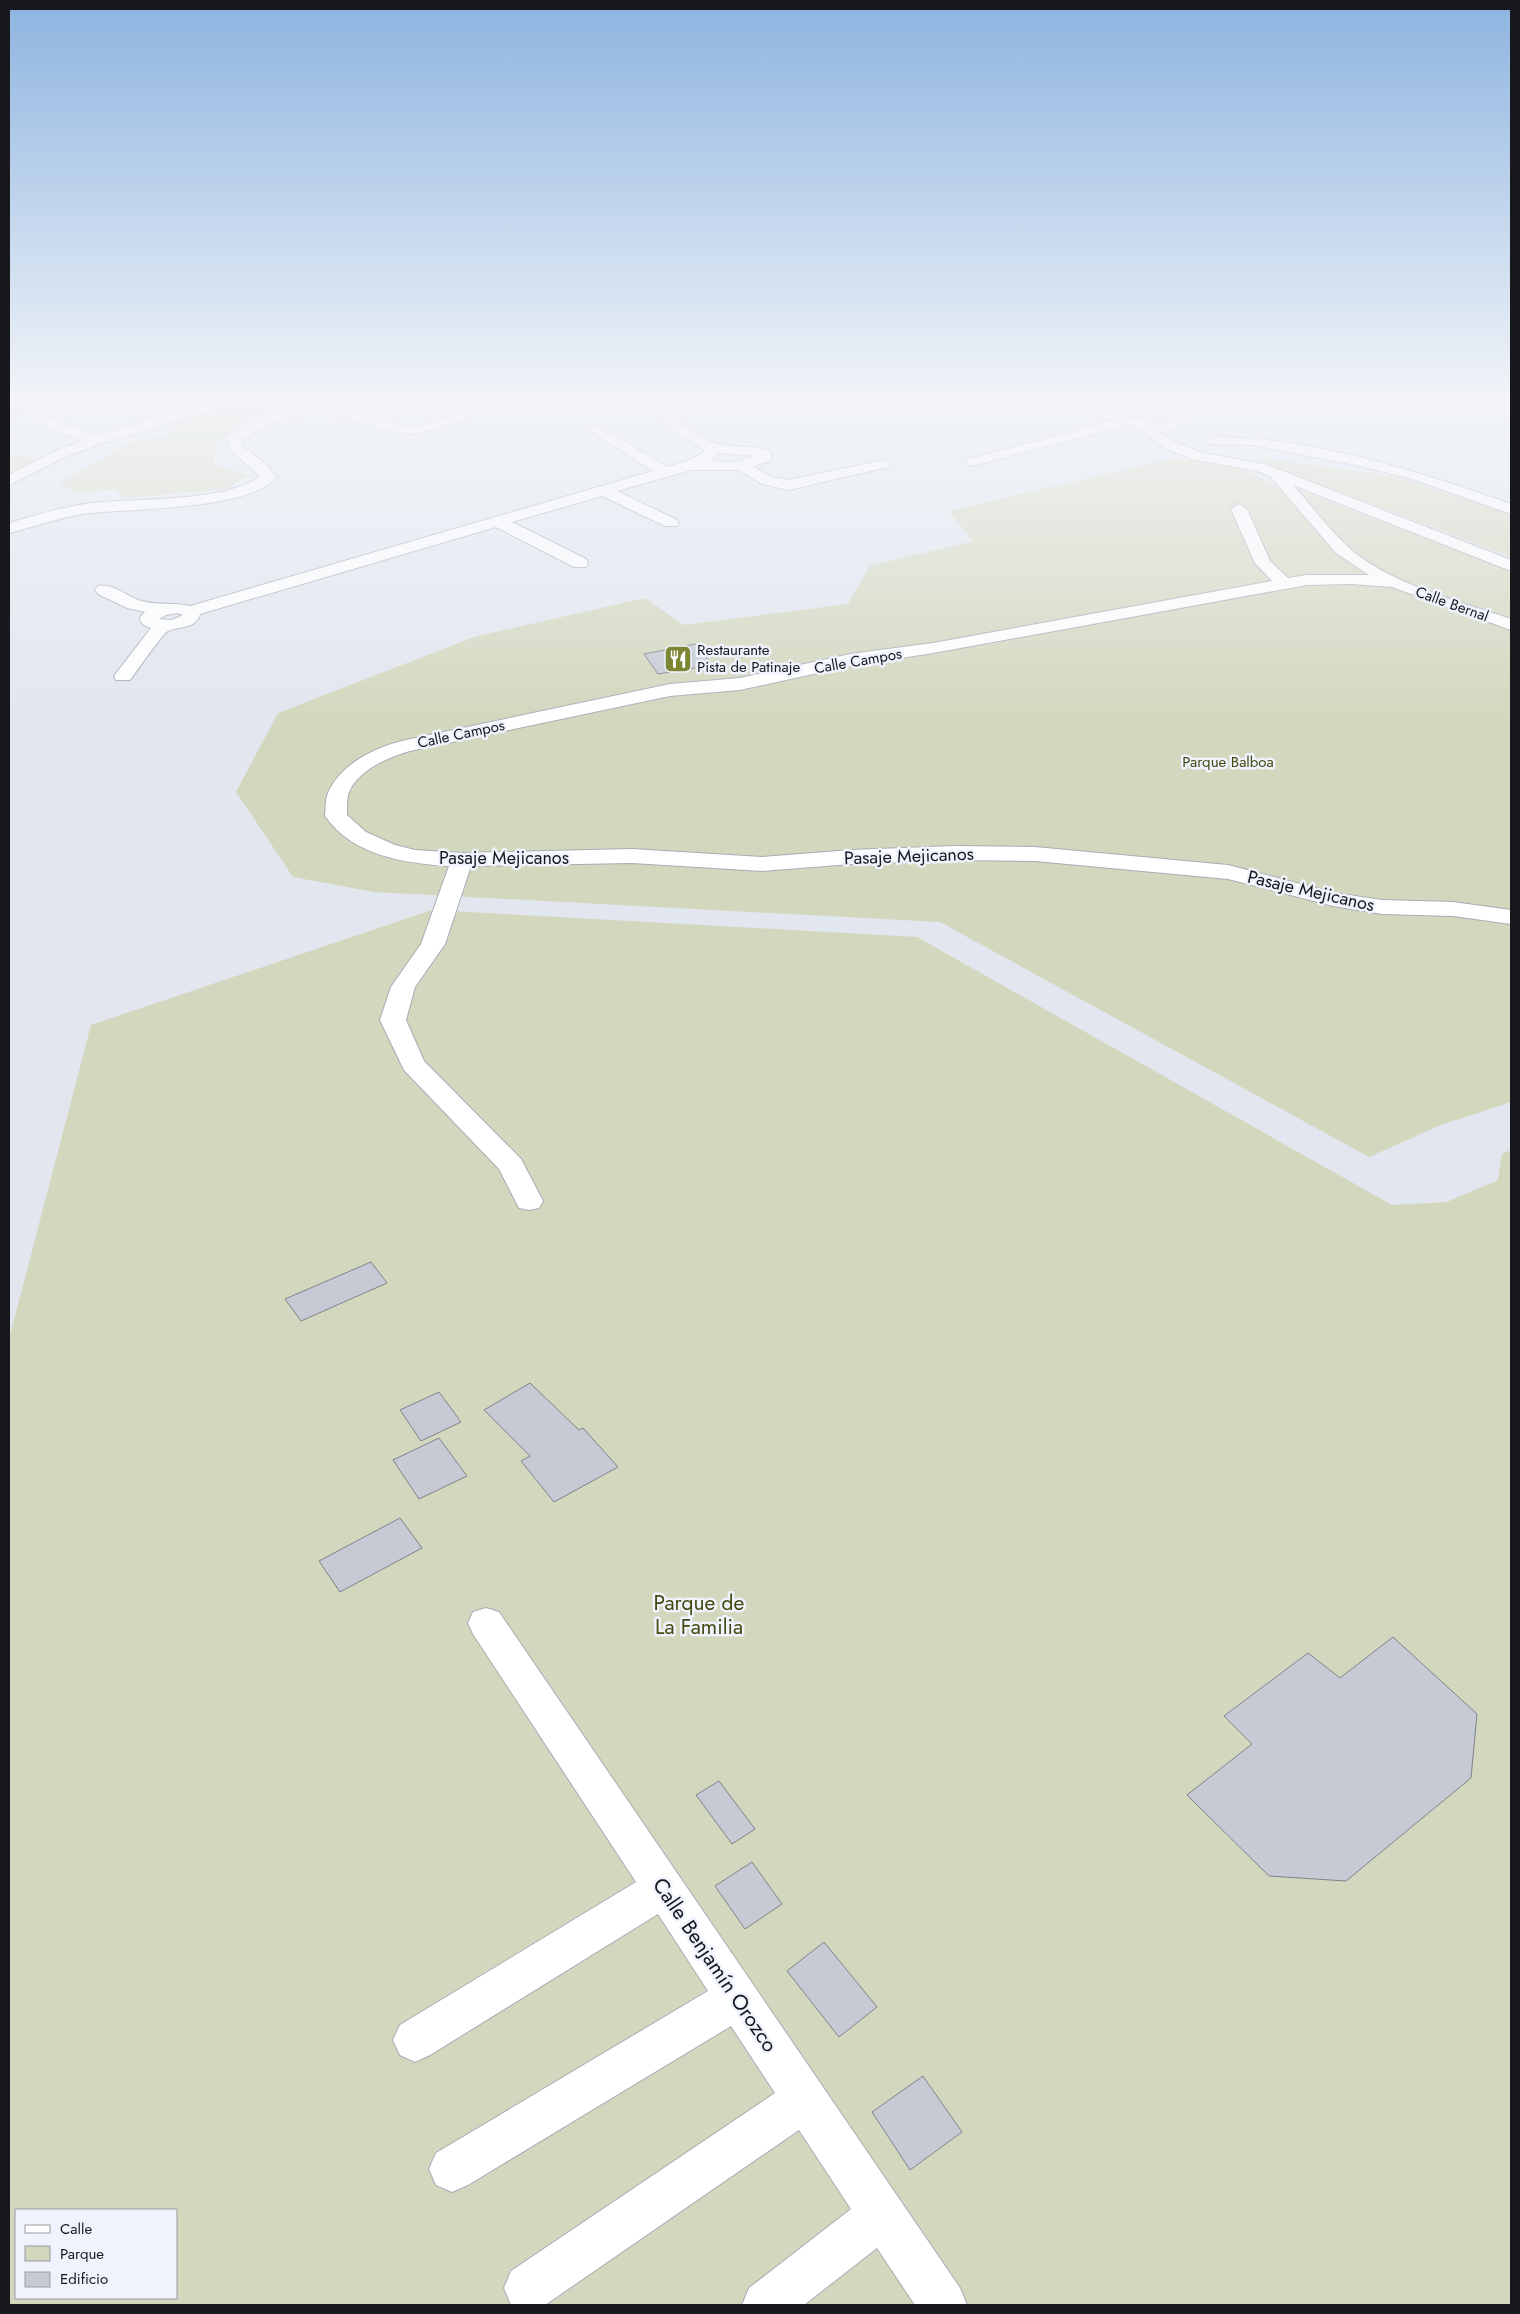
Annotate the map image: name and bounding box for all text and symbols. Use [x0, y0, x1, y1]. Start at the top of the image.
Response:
street label: Calle Bernal [1412, 581, 1492, 627]
place label: Restaurante Pista de Patinaje [697, 639, 801, 678]
street label: Calle Campos [812, 642, 904, 680]
restaurant icon: Restaurante Pista de Patinaje [663, 644, 693, 674]
street label: Calle Campos [415, 714, 507, 754]
park label: Parque Balboa [1182, 751, 1274, 773]
street label: Pasaje Mejicanos [844, 841, 974, 871]
street label: Pasaje Mejicanos [439, 845, 569, 871]
street label: Pasaje Mejicanos [1245, 864, 1377, 918]
park label: Parque de La Familia [654, 1588, 745, 1642]
street label: Calle Benjamín Orozco [645, 1872, 785, 2058]
legend [15, 2209, 178, 2299]
text: Calle [60, 2218, 92, 2240]
text: Parque [60, 2243, 104, 2265]
text: Edificio [60, 2268, 108, 2290]

